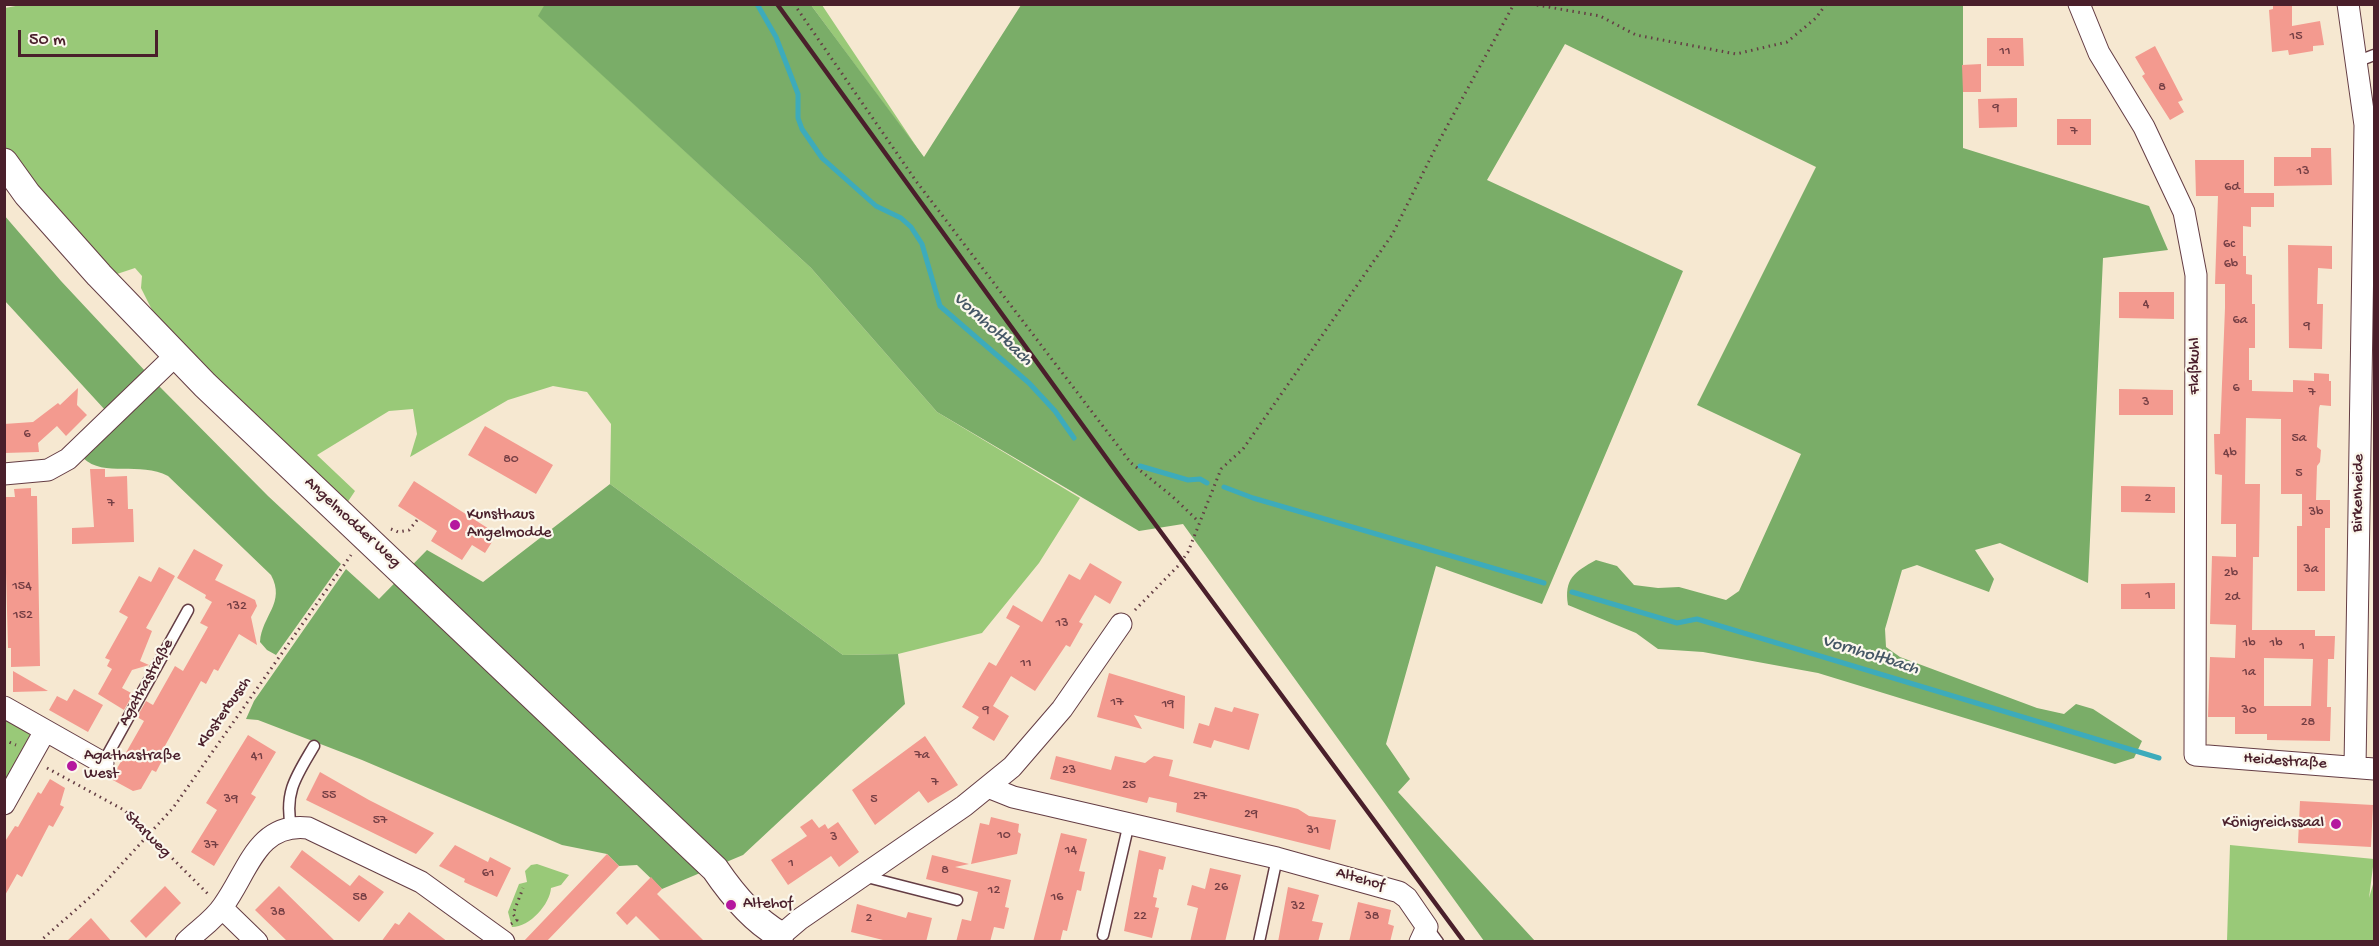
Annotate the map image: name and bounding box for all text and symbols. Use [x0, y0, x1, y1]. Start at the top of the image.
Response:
scale bar [21, 18, 160, 56]
house number: 15 [2289, 29, 2303, 45]
text: 50 m [29, 30, 66, 51]
house number: 11 [1999, 44, 2011, 60]
house number: 8 [2158, 80, 2166, 96]
house number: 9 [1992, 101, 2000, 117]
house number: 7 [2070, 124, 2078, 140]
house number: 13 [2297, 164, 2309, 180]
house number: 6d [2224, 180, 2240, 196]
house number: 6c [2223, 237, 2235, 253]
house number: 6b [2224, 257, 2238, 273]
water label: Vornholtbach [948, 289, 1036, 371]
house number: 4 [2143, 297, 2149, 313]
house number: 6a [2233, 313, 2247, 329]
house number: 9 [2303, 319, 2311, 335]
street label: Flaßkuhl [2186, 337, 2206, 395]
house number: 6 [2232, 381, 2240, 397]
house number: 7 [2308, 385, 2316, 401]
house number: 3 [2142, 395, 2150, 411]
house number: 6 [23, 427, 31, 443]
house number: 5a [2291, 431, 2307, 447]
house number: 4b [2223, 446, 2237, 462]
house number: 80 [503, 452, 519, 468]
street label: Birkenheide [2349, 454, 2369, 532]
house number: 5 [2295, 466, 2303, 482]
street label: Angelmodder Weg [300, 473, 404, 573]
house number: 2 [2145, 491, 2151, 507]
house number: 7 [107, 496, 115, 512]
house number: 3b [2309, 505, 2323, 521]
place label: Kunsthaus Angelmodde [467, 506, 552, 544]
marker: Kunsthaus Angelmodde [448, 518, 462, 532]
house number: 3a [2303, 562, 2319, 578]
house number: 2b [2224, 566, 2238, 582]
house number: 154 [12, 579, 32, 595]
house number: 1 [2145, 588, 2151, 604]
house number: 2d [2224, 590, 2240, 606]
house number: 132 [227, 599, 247, 615]
house number: 152 [13, 608, 33, 624]
house number: 13 [1056, 616, 1068, 632]
water label: Vornholtbach [1819, 631, 1921, 681]
street label: Agathastraße [115, 636, 179, 730]
house number: 1b [2242, 636, 2256, 652]
house number: 1b [2269, 636, 2283, 652]
house number: 1 [2299, 639, 2305, 655]
house number: 11 [1020, 656, 1032, 672]
house number: 1a [2242, 665, 2256, 681]
street label: Klosterbusch [193, 674, 257, 752]
house number: 17 [1111, 695, 1123, 711]
house number: 19 [1162, 697, 1174, 713]
house number: 9 [982, 703, 990, 719]
house number: 30 [2241, 703, 2257, 719]
house number: 28 [2301, 715, 2315, 731]
place label: Agathastraße West [84, 747, 180, 785]
house number: 7a [914, 748, 930, 764]
house number: 41 [251, 749, 263, 765]
street label: Heidestraße [2243, 750, 2327, 774]
marker: Agathastraße West [65, 759, 79, 773]
house number: 23 [1062, 763, 1076, 779]
house number: 7 [931, 775, 939, 791]
house number: 25 [1122, 778, 1136, 794]
house number: 55 [322, 788, 336, 804]
house number: 27 [1193, 789, 1207, 805]
house number: 39 [224, 792, 238, 808]
house number: 5 [870, 792, 878, 808]
house number: 29 [1244, 807, 1258, 823]
street label: Starweg [120, 808, 174, 862]
house number: 57 [373, 813, 387, 829]
place label: Königreichssaal [2222, 814, 2324, 834]
marker: Königreichssaal [2329, 817, 2343, 831]
house number: 31 [1307, 823, 1319, 839]
house number: 10 [997, 828, 1011, 844]
house number: 3 [830, 830, 838, 846]
house number: 37 [204, 838, 218, 854]
house number: 14 [1065, 843, 1077, 859]
house number: 1 [788, 856, 794, 872]
house number: 8 [941, 863, 949, 879]
street label: Altehof [1334, 864, 1386, 896]
house number: 61 [482, 866, 494, 882]
house number: 26 [1214, 880, 1228, 896]
house number: 12 [988, 883, 1000, 899]
house number: 58 [352, 890, 368, 906]
house number: 16 [1051, 890, 1063, 906]
place label: Altehof [743, 895, 793, 915]
marker: Altehof [724, 898, 738, 912]
house number: 32 [1291, 899, 1305, 915]
house number: 38 [271, 905, 285, 921]
house number: 22 [1133, 909, 1147, 925]
house number: 38 [1365, 909, 1379, 925]
house number: 2 [866, 911, 872, 927]

